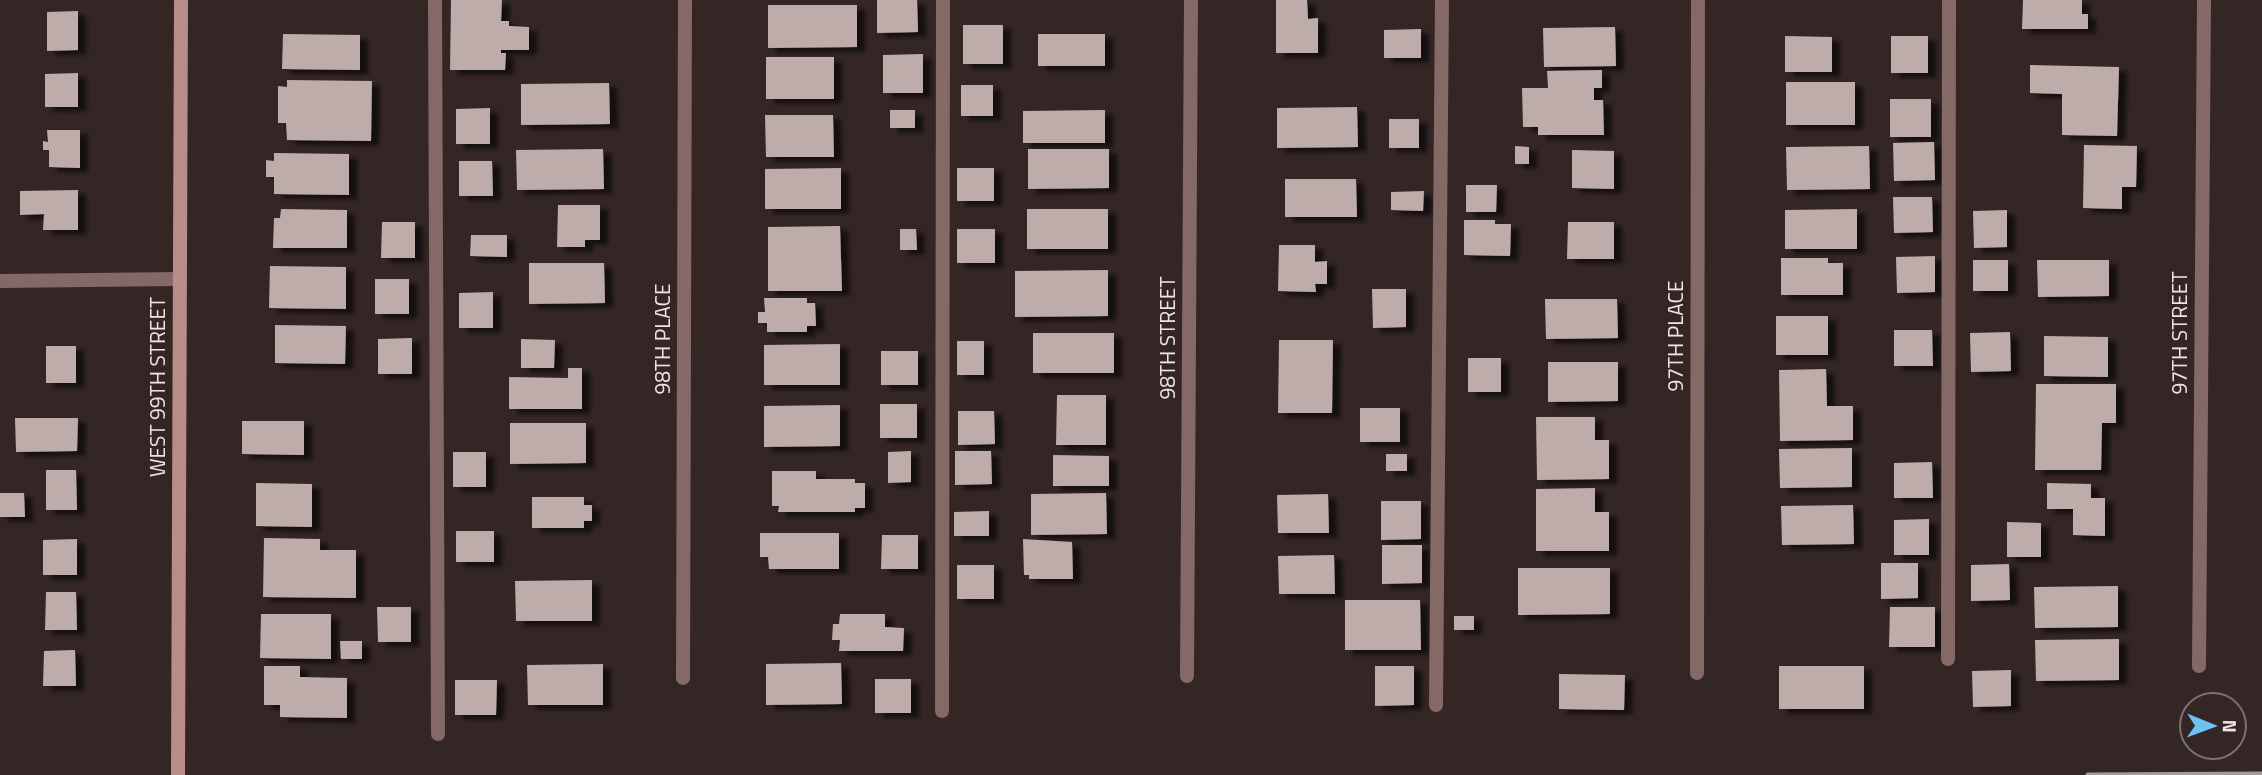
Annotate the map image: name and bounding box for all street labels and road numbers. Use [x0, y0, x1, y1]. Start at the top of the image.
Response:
street label: 97TH STREET [2163, 272, 2195, 395]
street label: 98TH STREET [1151, 277, 1183, 400]
street label: 97TH PLACE [1659, 280, 1691, 392]
street label: 98TH PLACE [646, 283, 678, 395]
street label: WEST 99TH STREET [141, 297, 173, 477]

